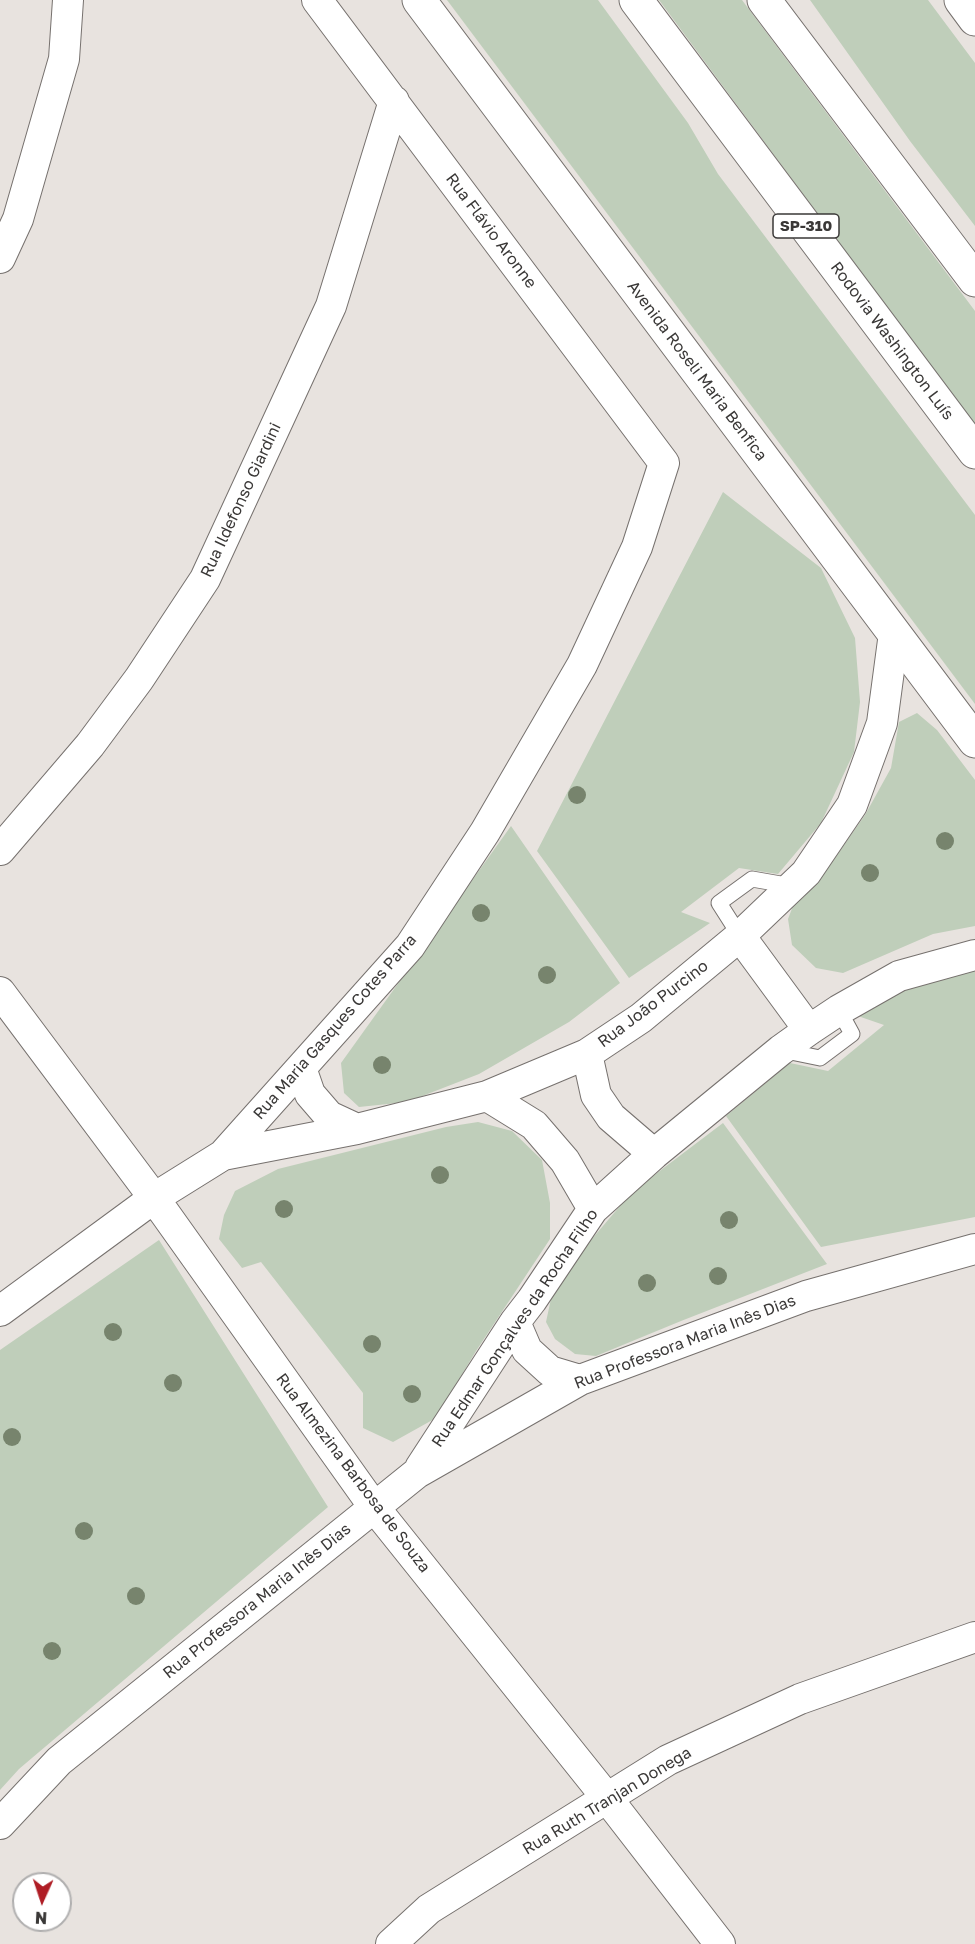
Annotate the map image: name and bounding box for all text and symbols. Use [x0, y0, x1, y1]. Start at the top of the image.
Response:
street label: Rua Flávio Aronne [442, 170, 540, 292]
road number: SP-310 [773, 214, 839, 238]
street label: Rodovia Washington Luís [826, 258, 958, 424]
street label: Avenida Roseli Maria Benfica [623, 277, 771, 465]
street label: Rua Ildefonso Giardini [197, 420, 285, 580]
street label: Rua Maria Gasques Cotes Parra [249, 930, 421, 1124]
street label: Rua João Purcino [594, 956, 712, 1052]
street label: Rua Edmar Gonçalves da Rocha Filho [428, 1205, 602, 1451]
street label: Rua Professora Maria Inês Dias [571, 1291, 799, 1393]
street label: Rua Almezina Barbosa de Souza [272, 1370, 434, 1576]
street label: Rua Professora Maria Inês Dias [159, 1519, 355, 1683]
street label: Rua Ruth Tranjan Donega [519, 1743, 695, 1859]
north arrow [12, 1872, 72, 1932]
text: N [35, 1908, 48, 1928]

